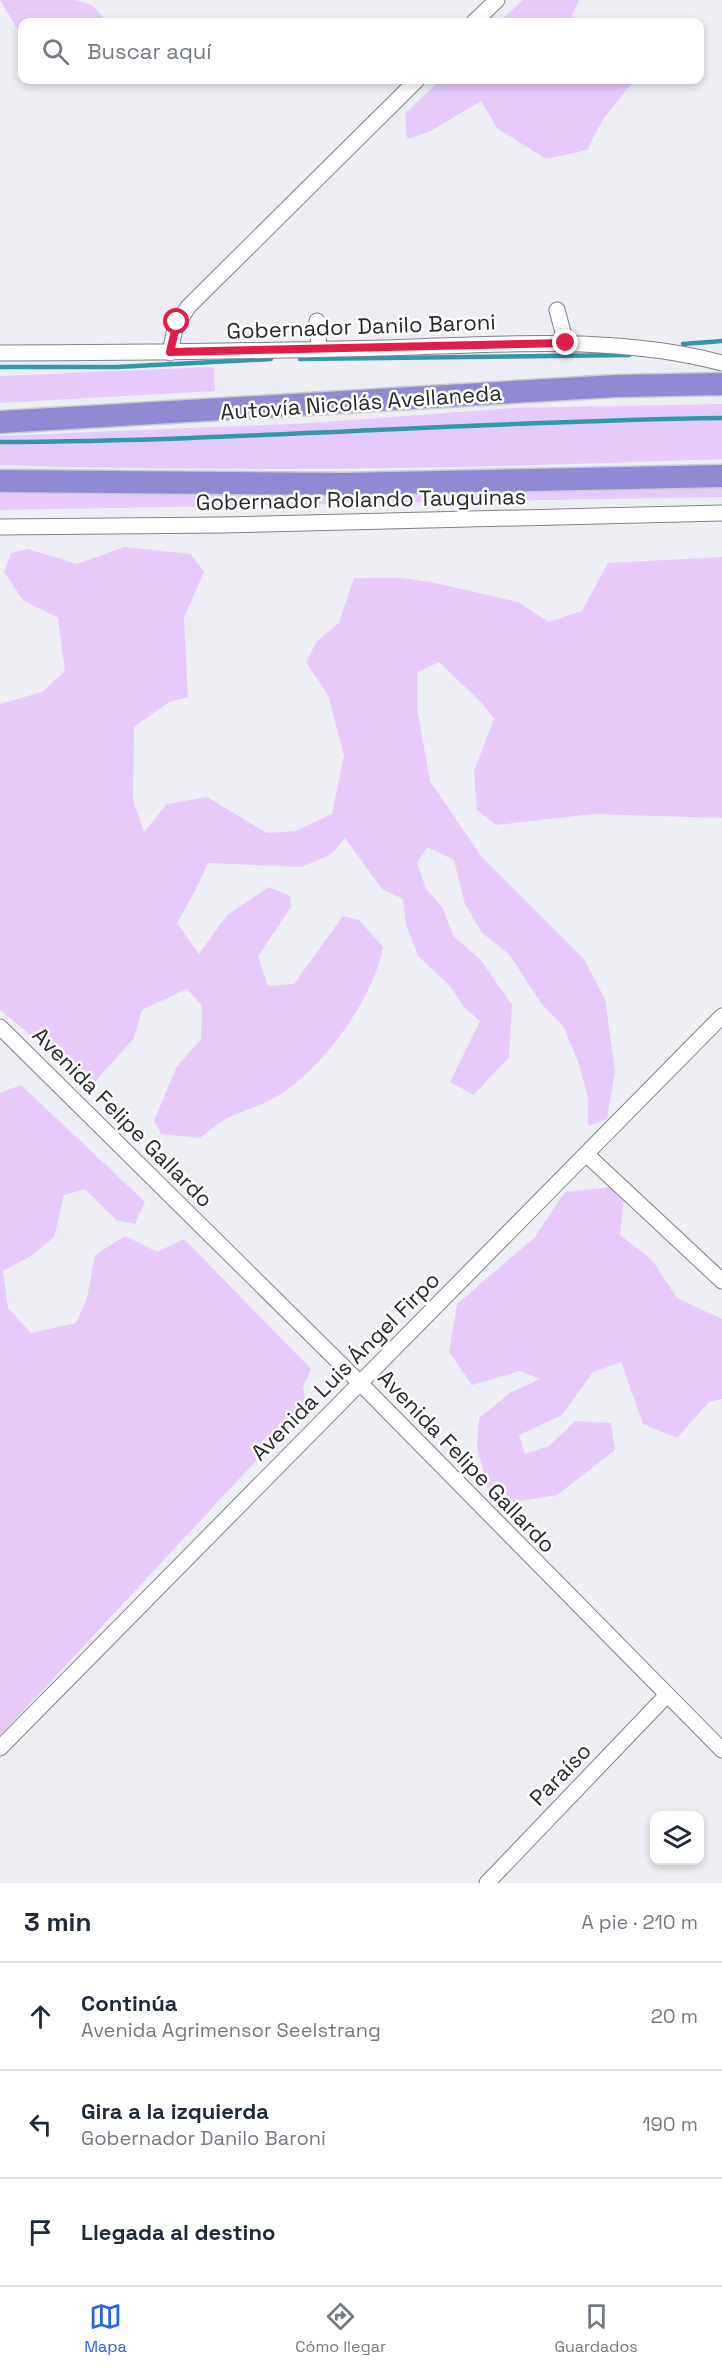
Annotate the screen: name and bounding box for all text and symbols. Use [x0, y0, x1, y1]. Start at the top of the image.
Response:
search box [18, 18, 704, 84]
icon: search [39, 35, 72, 68]
text: Buscar aquí [87, 37, 212, 65]
street label: Gobernador Danilo Baroni [226, 307, 496, 345]
route start [163, 308, 189, 334]
route end [552, 329, 578, 355]
street label: Autovía Nicolás Avellaneda [219, 378, 503, 426]
street label: Gobernador Rolando Tauguinas [196, 482, 526, 516]
street label: Avenida Felipe Gallardo [27, 1021, 219, 1213]
street label: Avenida Luis Ángel Firpo [245, 1266, 445, 1466]
street label: Avenida Felipe Gallardo [372, 1364, 562, 1558]
street label: Paraíso [523, 1737, 597, 1811]
map controls [650, 1811, 704, 1865]
button: layers [650, 1811, 704, 1865]
text: 3 min [24, 1905, 92, 1939]
text: A pie · 210 m [581, 1909, 698, 1935]
text: Continúa [81, 1989, 177, 2017]
icon: ahead [24, 2000, 57, 2033]
text: 20 m [651, 2003, 698, 2029]
text: Avenida Agrimensor Seelstrang [81, 2017, 381, 2043]
text: Gira a la izquierda [81, 2097, 269, 2125]
icon: left [24, 2108, 57, 2141]
text: 190 m [642, 2111, 698, 2137]
text: Gobernador Danilo Baroni [81, 2125, 326, 2151]
icon: arrive [24, 2216, 57, 2249]
text: Llegada al destino [81, 2218, 275, 2246]
tab: Mapa [84, 2300, 127, 2357]
tab: Cómo llegar [295, 2300, 386, 2357]
tab: Guardados [555, 2300, 638, 2357]

